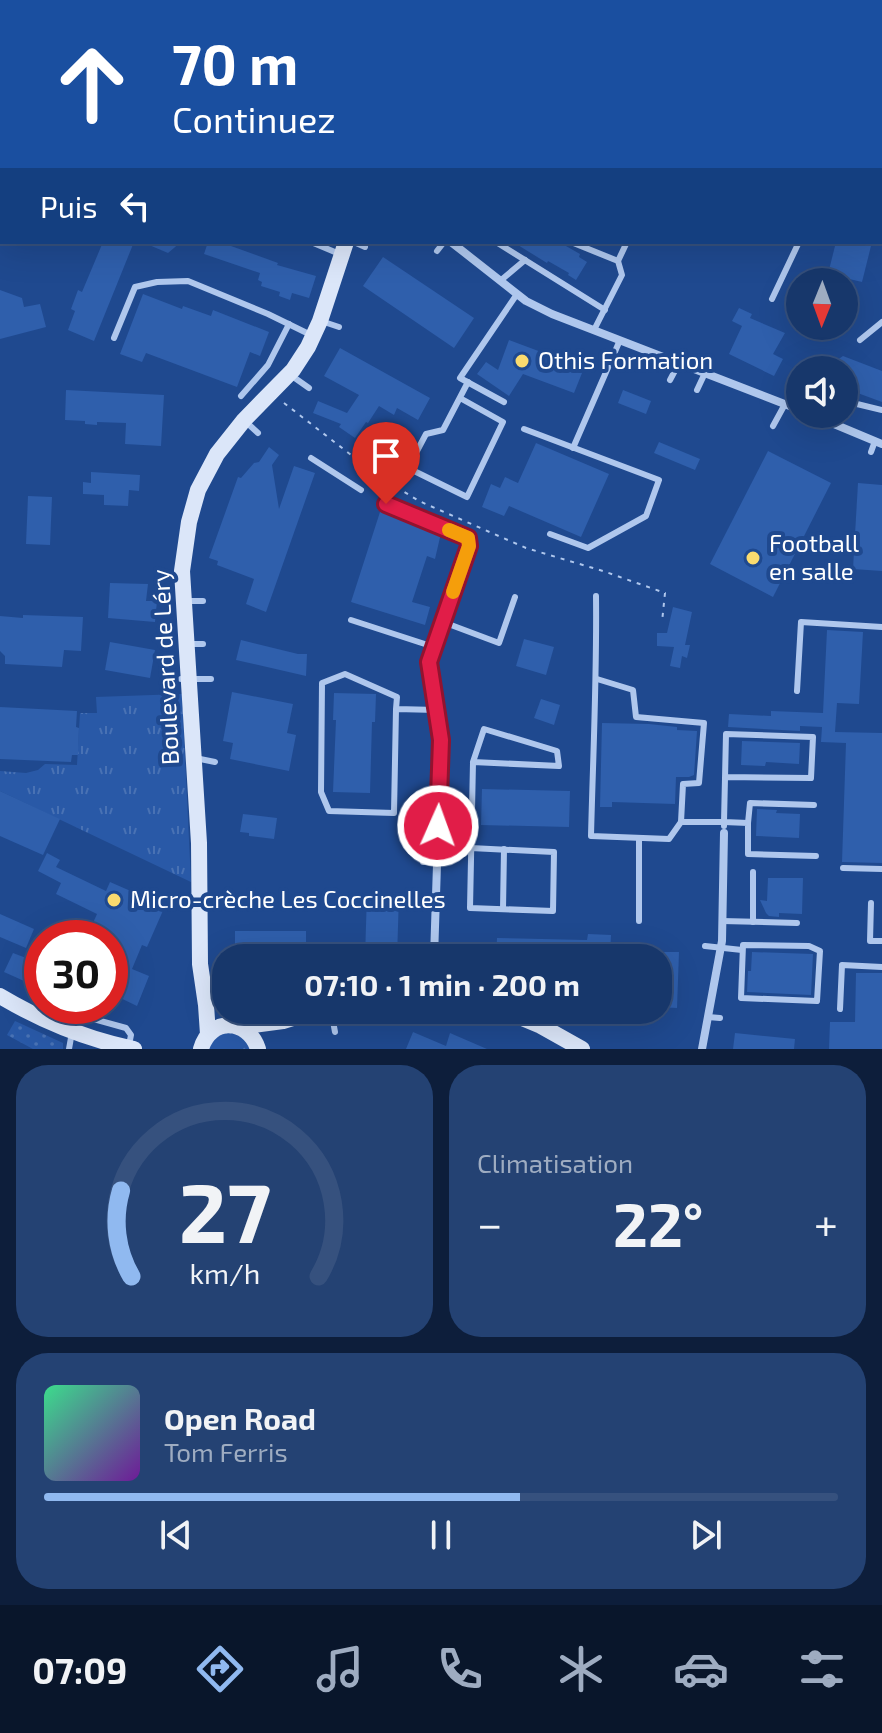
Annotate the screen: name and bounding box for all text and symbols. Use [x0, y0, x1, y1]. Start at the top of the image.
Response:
text: 70 m [172, 29, 298, 96]
icon: ahead [40, 32, 144, 136]
text: Continuez [172, 97, 336, 140]
icon: left [113, 184, 157, 228]
text: Puis [40, 188, 97, 224]
north arrow [786, 268, 858, 340]
map controls [786, 268, 858, 428]
place label: Othis Formation [538, 345, 713, 374]
marker: Othis Formation [513, 352, 531, 370]
button: sound [786, 356, 858, 428]
pin [352, 422, 420, 504]
icon: arrive [364, 434, 408, 478]
place label: Football en salle [769, 528, 859, 585]
marker: Football en salle [744, 549, 762, 567]
street label: Boulevard de Léry [145, 568, 184, 766]
position arrow [396, 784, 480, 868]
place label: Micro-crèche Les Coccinelles [130, 884, 446, 913]
marker: Micro-crèche Les Coccinelles [105, 891, 123, 909]
speed limit sign: 30 [24, 920, 128, 1024]
text: 07:10 · 1 min · 200 m [304, 966, 580, 1002]
text: Climatisation [477, 1147, 633, 1178]
text: 27 [178, 1160, 271, 1260]
text: 22° [613, 1187, 703, 1259]
text: − [477, 1196, 503, 1249]
text: + [814, 1196, 838, 1249]
text: km/h [189, 1255, 260, 1290]
text: Open Road [164, 1400, 316, 1436]
text: Tom Ferris [164, 1436, 288, 1467]
icon: previous [154, 1513, 198, 1557]
icon: pause [419, 1513, 463, 1557]
icon: next [684, 1513, 728, 1557]
icon: directions [192, 1641, 248, 1697]
icon: music [312, 1641, 368, 1697]
icon: phone [432, 1641, 488, 1697]
icon: climate [553, 1641, 609, 1697]
icon: car [673, 1641, 729, 1697]
icon: filters [794, 1641, 850, 1697]
text: 07:09 [32, 1648, 127, 1691]

